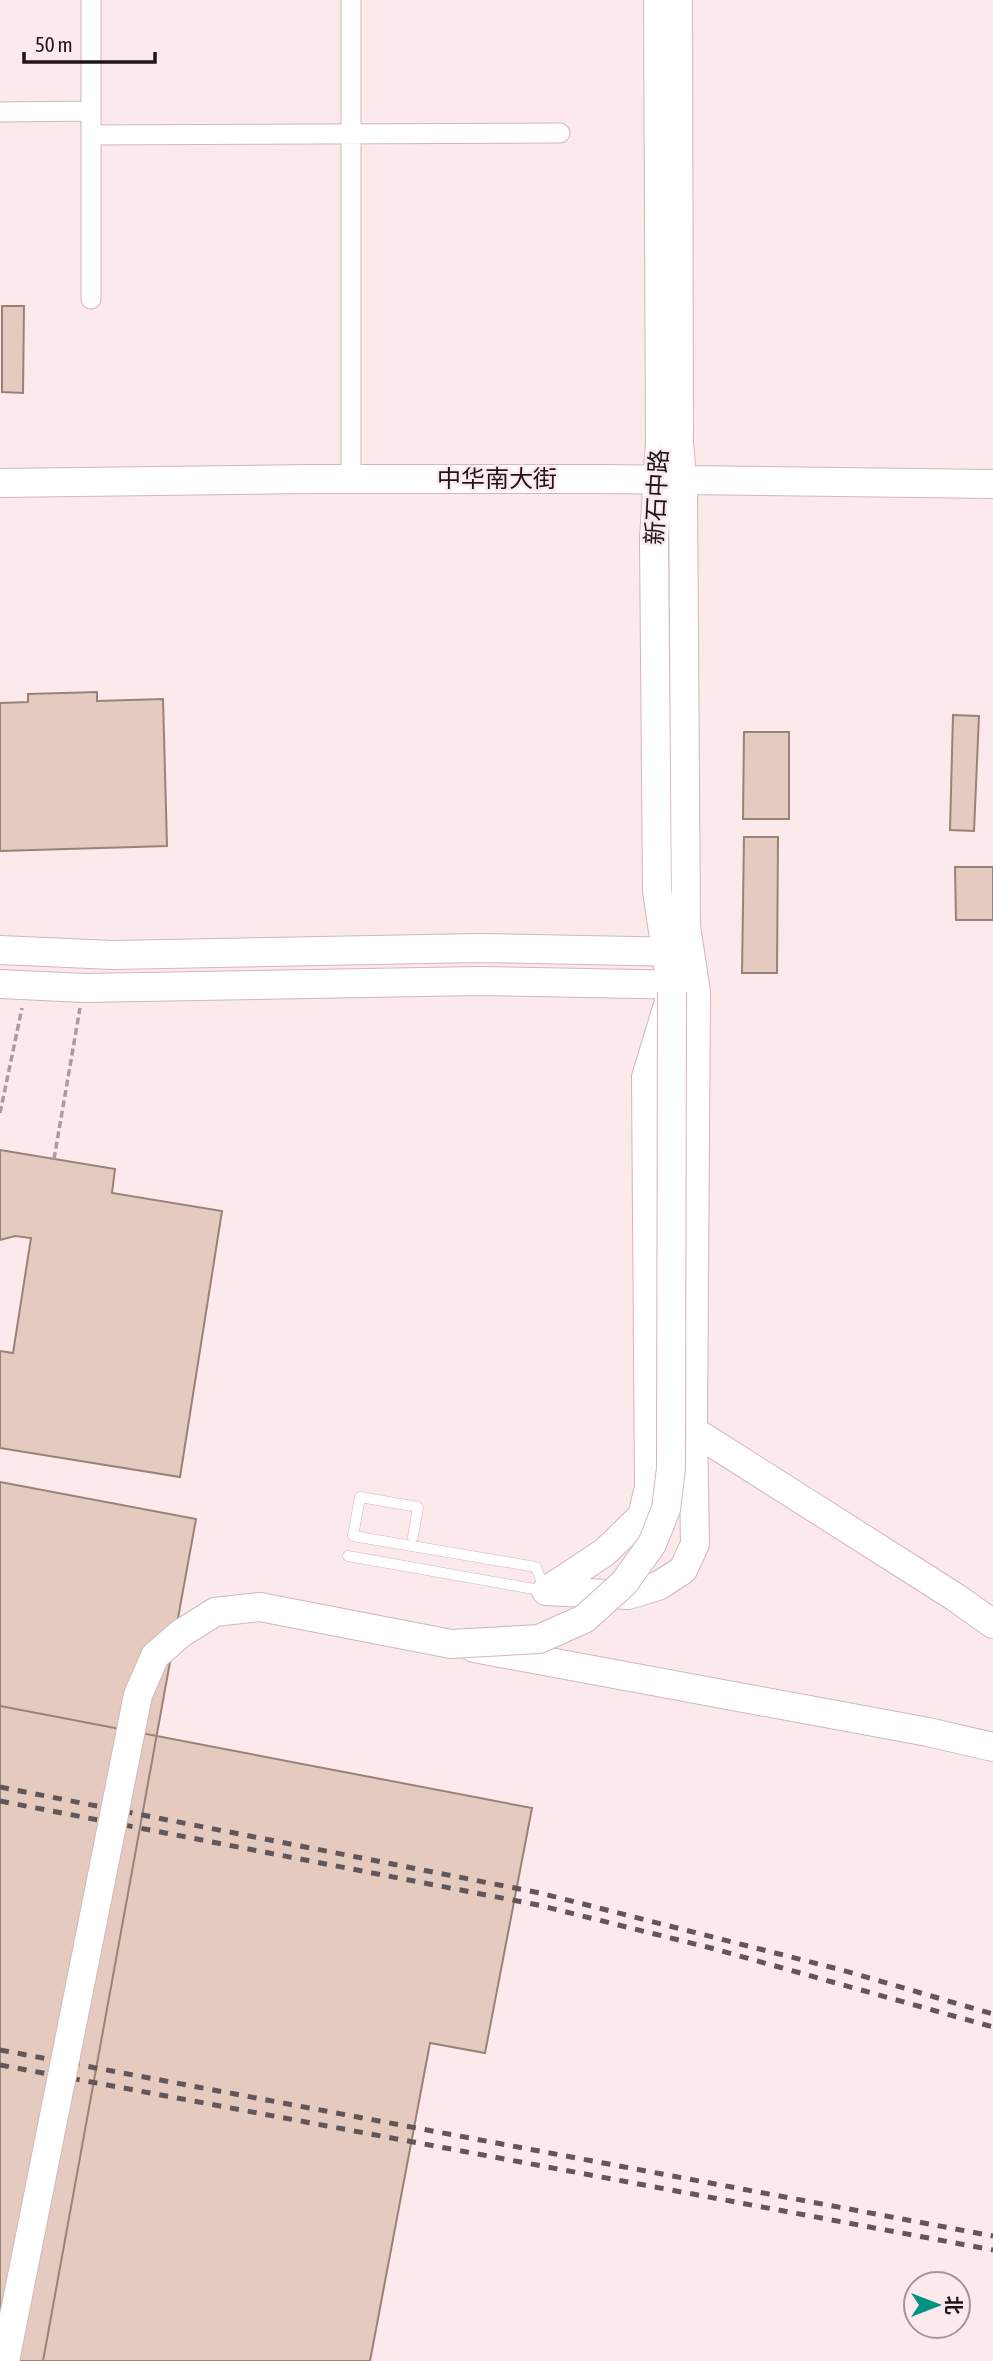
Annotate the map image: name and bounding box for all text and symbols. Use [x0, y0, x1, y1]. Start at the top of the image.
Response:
scale bar [24, 21, 156, 65]
text: 50 m [35, 32, 73, 56]
street label: 新石中路 [641, 448, 672, 546]
street label: 中华南大街 [437, 465, 557, 492]
north arrow [902, 2270, 972, 2340]
text: 北 [943, 2295, 965, 2315]

